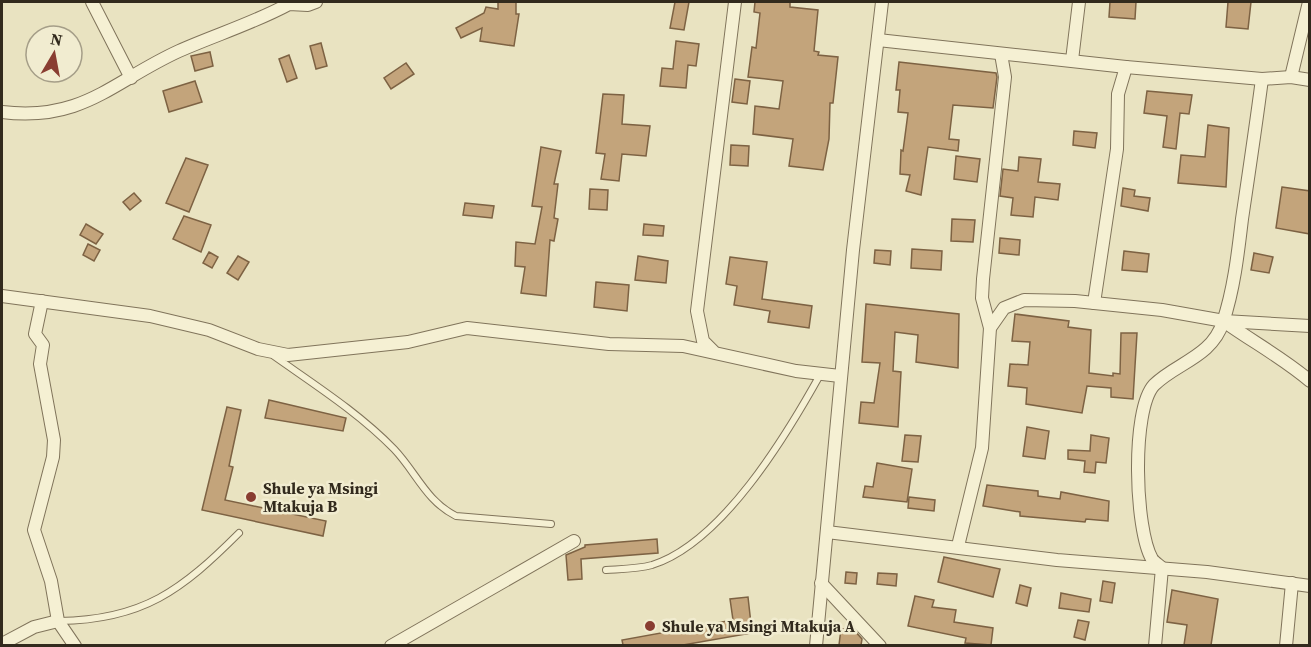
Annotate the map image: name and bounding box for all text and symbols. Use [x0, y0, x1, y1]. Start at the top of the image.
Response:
north arrow [24, 24, 84, 84]
text: N [49, 27, 65, 51]
place label: Shule ya Msingi Mtakuja B [263, 477, 378, 517]
marker: Shule ya Msingi Mtakuja B [244, 490, 258, 504]
place label: Shule ya Msingi Mtakuja A [662, 615, 856, 637]
marker: Shule ya Msingi Mtakuja A [643, 619, 657, 633]

